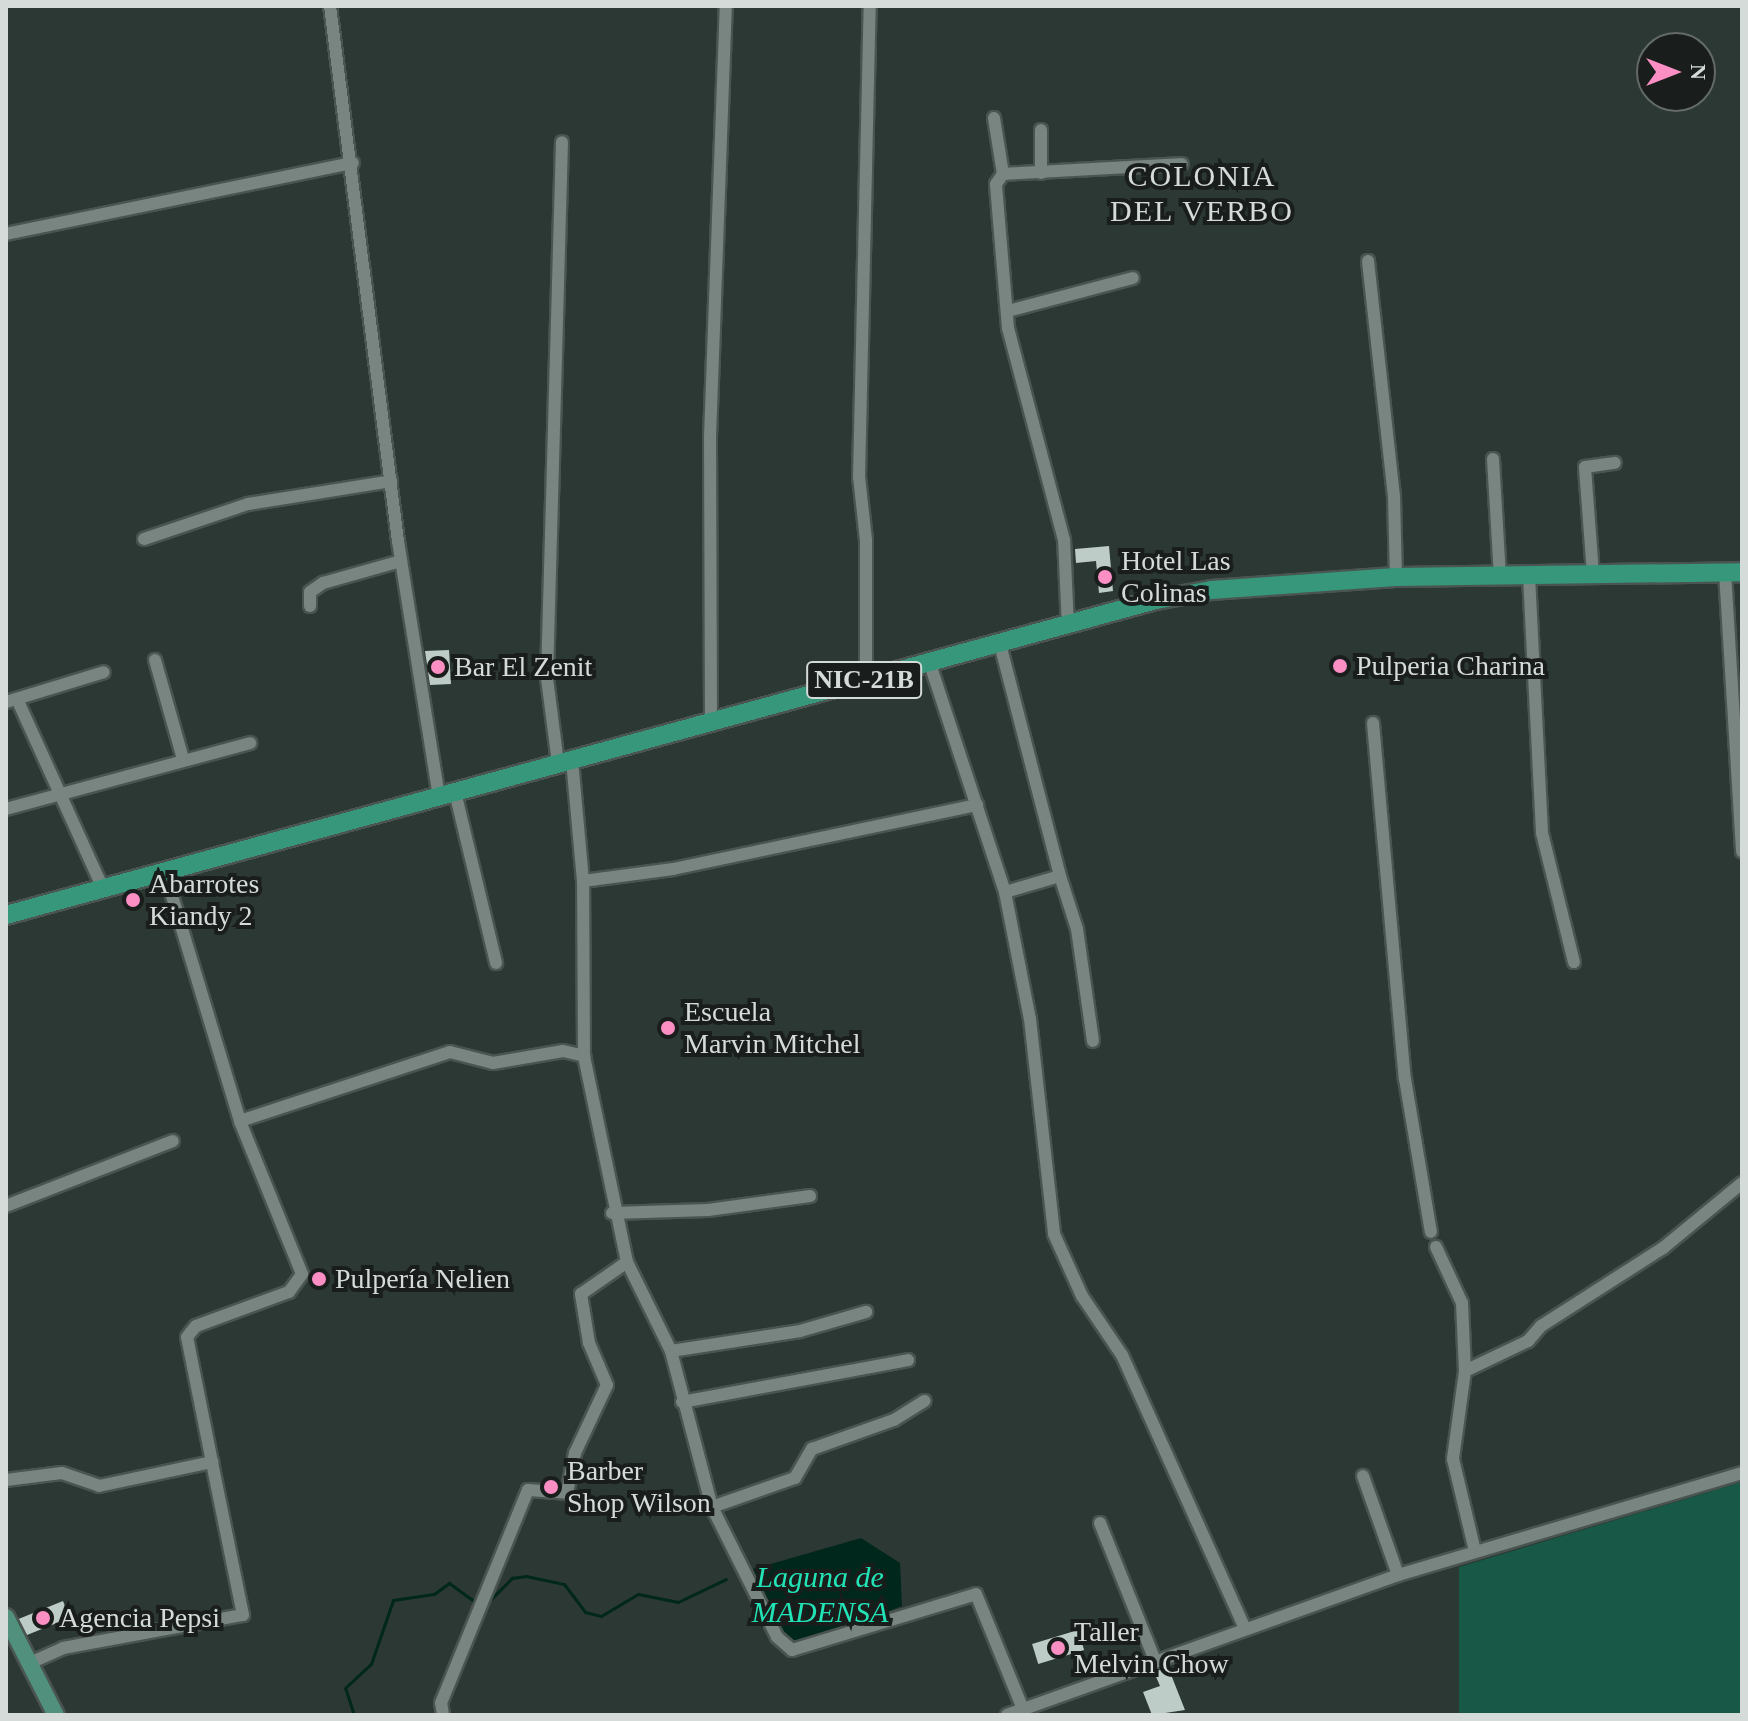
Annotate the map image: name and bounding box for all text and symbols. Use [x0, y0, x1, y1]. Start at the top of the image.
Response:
north arrow [1636, 32, 1716, 112]
text: N [1686, 64, 1711, 80]
district label: COLONIA DEL VERBO [1109, 158, 1295, 228]
place label: Hotel Las Colinas [1121, 544, 1231, 610]
marker: Hotel Las Colinas [1096, 568, 1114, 586]
place label: Pulperia Charina [1356, 649, 1545, 683]
place label: Bar El Zenit [454, 650, 592, 684]
marker: Pulperia Charina [1331, 657, 1349, 675]
marker: Bar El Zenit [429, 658, 447, 676]
road number: NIC-21B [806, 658, 922, 702]
place label: Abarrotes Kiandy 2 [149, 867, 259, 933]
marker: Abarrotes Kiandy 2 [124, 891, 142, 909]
place label: Escuela Marvin Mitchel [684, 995, 861, 1061]
marker: Escuela Marvin Mitchel [659, 1019, 677, 1037]
place label: Pulpería Nelien [335, 1262, 510, 1296]
marker: Pulpería Nelien [310, 1270, 328, 1288]
place label: Barber Shop Wilson [567, 1454, 711, 1520]
marker: Barber Shop Wilson [542, 1478, 560, 1496]
water label: Laguna de MADENSA [752, 1559, 888, 1630]
place label: Agencia Pepsi [59, 1601, 220, 1635]
marker: Agencia Pepsi [34, 1609, 52, 1627]
place label: Taller Melvin Chow [1074, 1615, 1229, 1681]
marker: Taller Melvin Chow [1049, 1639, 1067, 1657]

